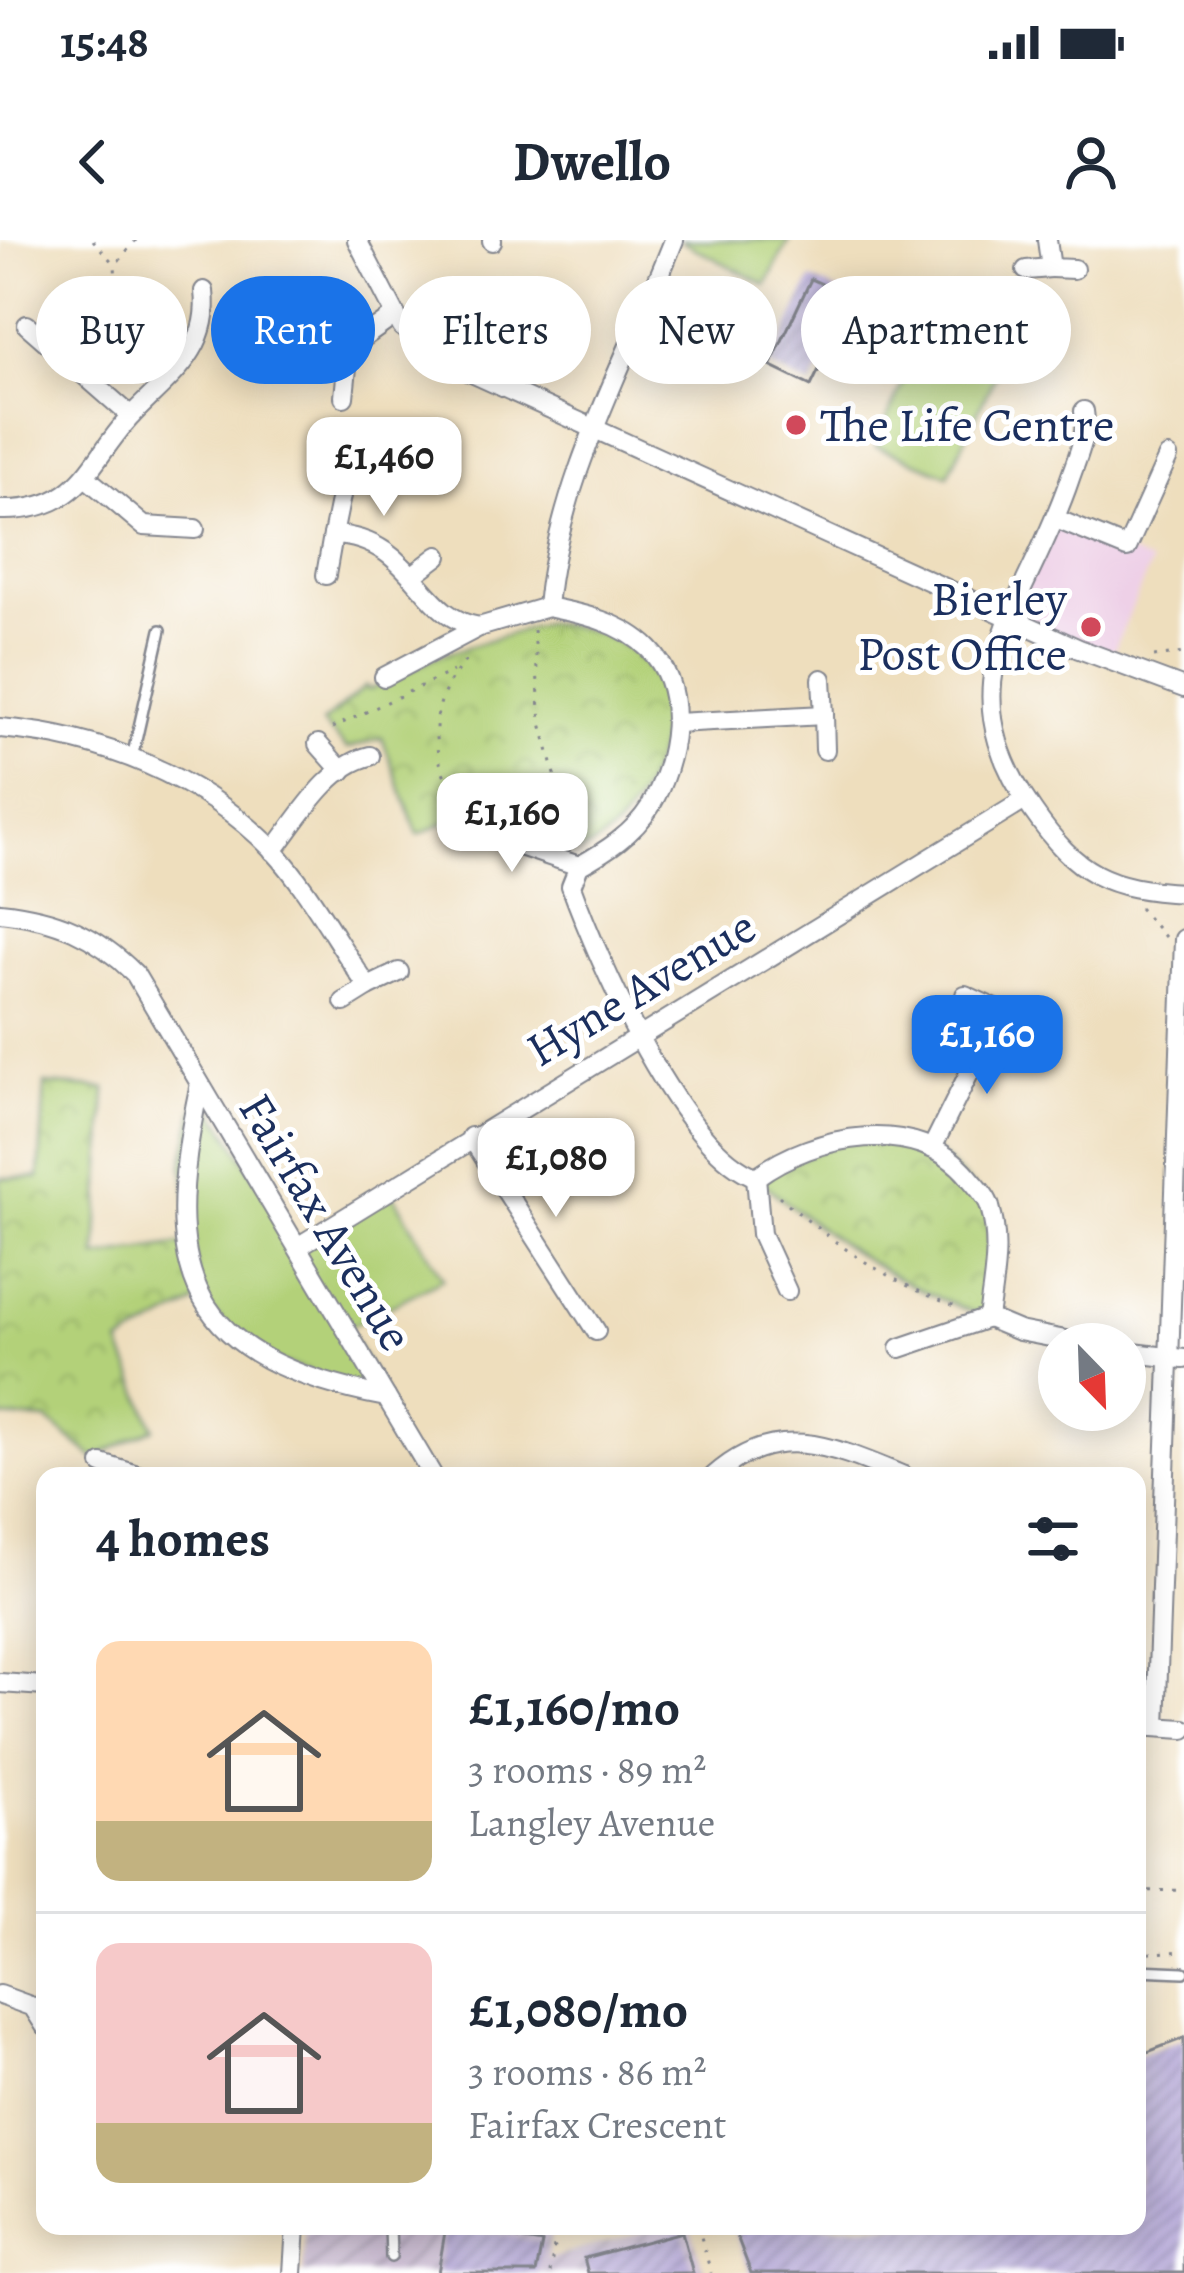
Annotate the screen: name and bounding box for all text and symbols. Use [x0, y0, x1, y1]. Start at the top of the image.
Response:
text: 15:48 [60, 11, 149, 73]
text: Dwello [513, 125, 671, 199]
icon: back [60, 129, 126, 195]
icon: person [1058, 129, 1124, 195]
chip: Buy [36, 276, 187, 384]
chip: Rent [211, 276, 375, 384]
chip: Filters [399, 276, 591, 384]
chip: New [615, 276, 777, 384]
chip: Apartment [801, 276, 1071, 384]
place label: The Life Centre [820, 392, 1115, 458]
marker: The Life Centre [783, 412, 809, 438]
pin: £1,460 [286, 417, 482, 519]
text: £1,460 [334, 429, 434, 482]
place label: Bierley Post Office [857, 566, 1068, 687]
marker: Bierley Post Office [1078, 614, 1104, 640]
pin: £1,160 [414, 773, 610, 875]
text: £1,160 [464, 785, 560, 838]
street label: Hyne Avenue [514, 894, 768, 1082]
pin: £1,160 [889, 995, 1085, 1097]
text: £1,160 [939, 1007, 1035, 1060]
street label: Fairfax Avenue [223, 1081, 429, 1363]
pin: £1,080 [458, 1118, 654, 1220]
text: £1,080 [505, 1130, 607, 1183]
north arrow [1038, 1323, 1146, 1431]
map controls [1038, 1323, 1146, 1431]
text: 4 homes [96, 1504, 270, 1574]
icon: filters [1020, 1506, 1086, 1572]
text: £1,160/mo [468, 1673, 680, 1743]
icon: home [192, 1689, 336, 1833]
text: 3 rooms · 89 m² [468, 1743, 706, 1796]
text: Langley Avenue [468, 1796, 715, 1849]
text: £1,080/mo [468, 1975, 688, 2045]
icon: home [192, 1991, 336, 2135]
text: 3 rooms · 86 m² [468, 2045, 707, 2098]
text: Fairfax Crescent [468, 2098, 726, 2151]

